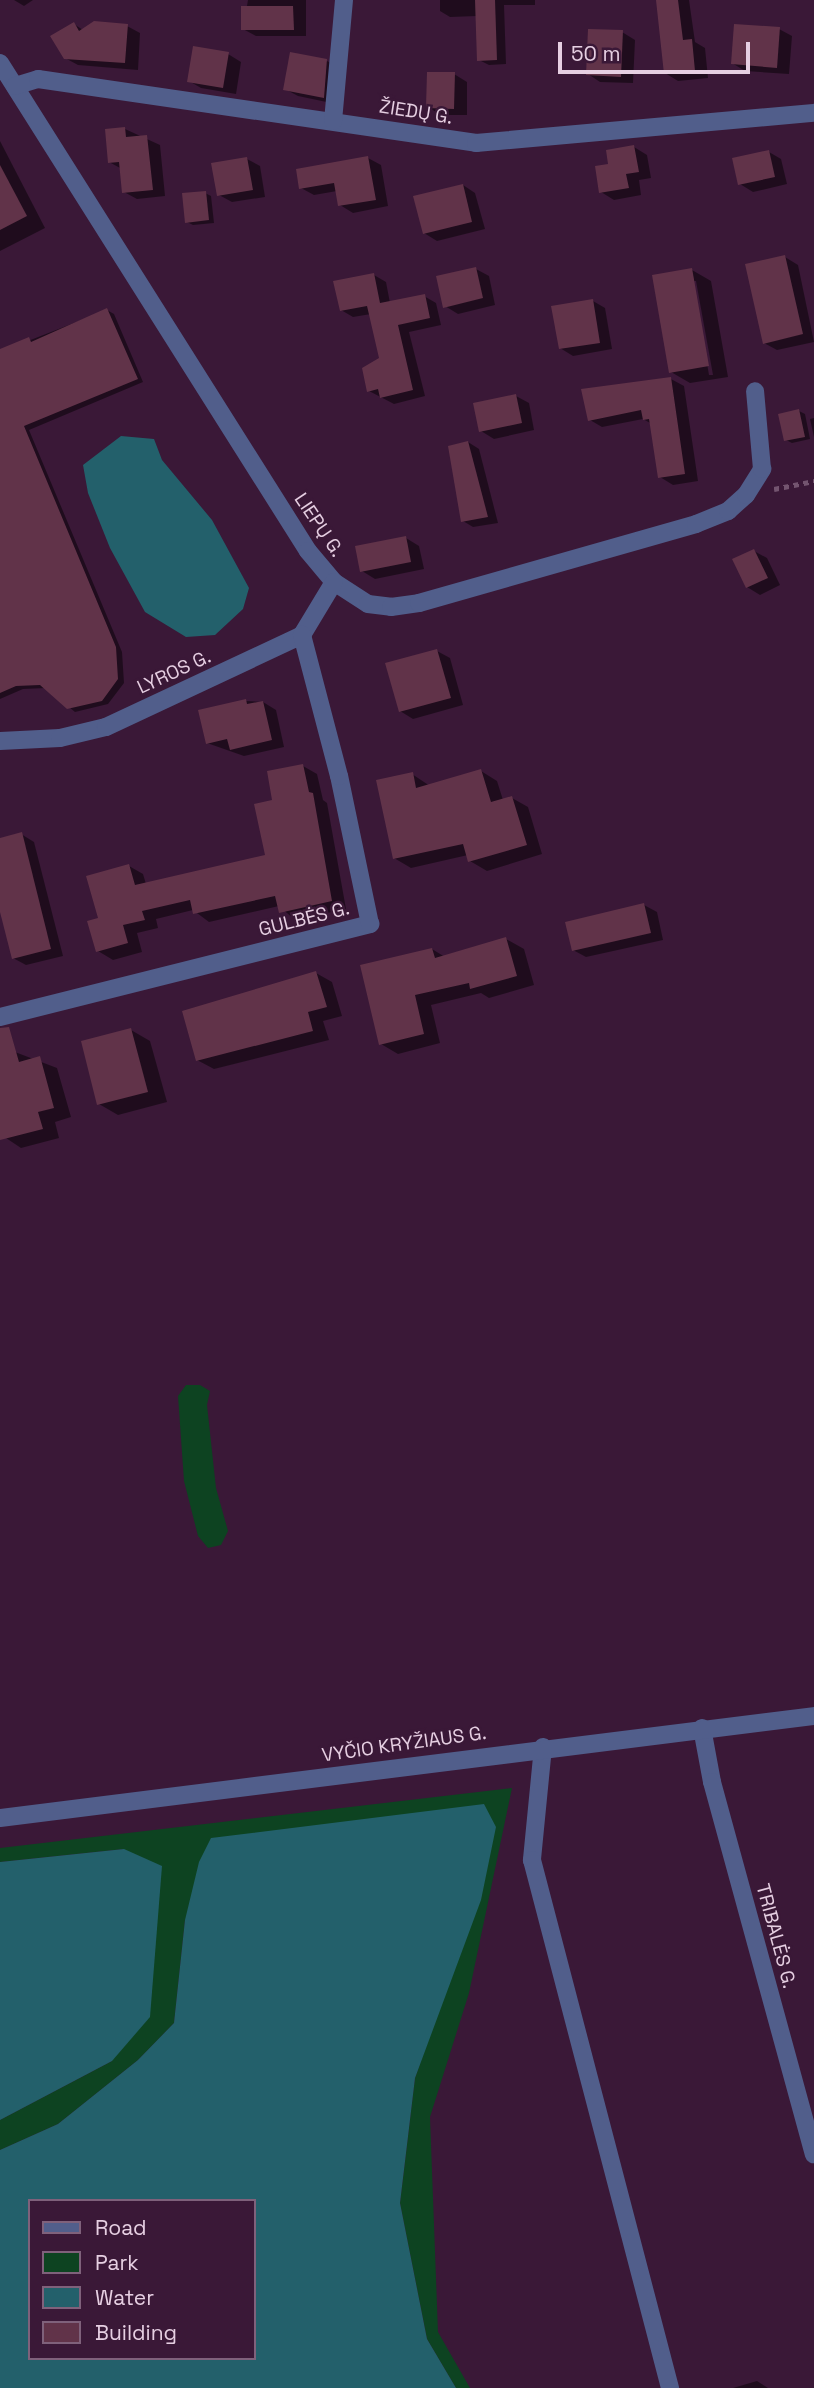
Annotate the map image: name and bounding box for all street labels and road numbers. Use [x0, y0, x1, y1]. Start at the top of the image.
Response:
street label: ŽIEDŲ G. [378, 95, 454, 129]
street label: LIEPŲ G. [289, 489, 349, 561]
street label: LYROS G. [134, 645, 214, 699]
street label: GULBĖS G. [256, 897, 352, 941]
street label: VYČIO KRYŽIAUS G. [320, 1721, 488, 1767]
street label: TRIBALĖS G. [751, 1881, 801, 1991]

